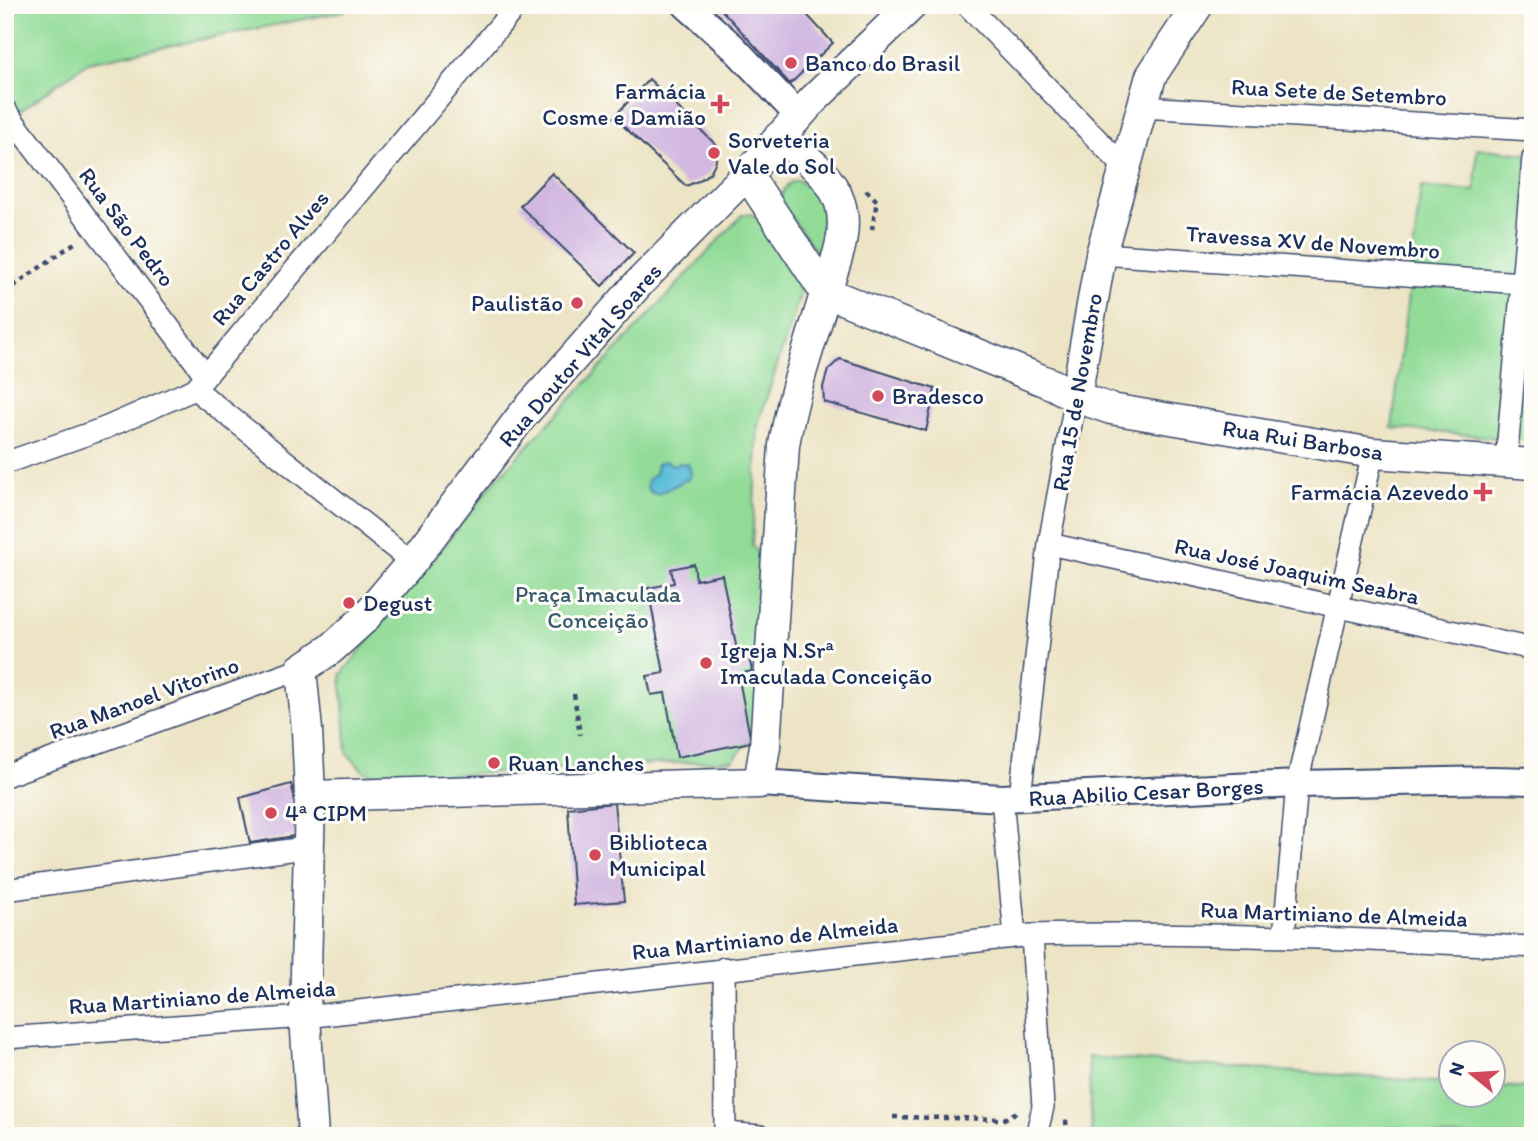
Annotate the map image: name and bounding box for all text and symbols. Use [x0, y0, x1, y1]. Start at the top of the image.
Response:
place label: Banco do Brasil [805, 49, 961, 77]
marker: Banco do Brasil [783, 55, 799, 71]
street label: Rua Sete de Setembro [1230, 72, 1448, 112]
place label: Farmácia Cosme e Damião [542, 77, 706, 131]
marker: Farmácia Cosme e Damião [712, 96, 728, 112]
place label: Sorveteria Vale do Sol [728, 126, 836, 180]
marker: Sorveteria Vale do Sol [706, 145, 722, 161]
street label: Rua São Pedro [73, 162, 181, 292]
street label: Rua Castro Alves [205, 185, 335, 331]
street label: Travessa XV de Novembro [1185, 219, 1441, 265]
street label: Rua Doutor Vital Soares [493, 257, 667, 453]
place label: Paulistão [471, 289, 563, 317]
street label: Rua 15 de Novembro [1046, 291, 1108, 493]
marker: Paulistão [569, 295, 585, 311]
place label: Bradesco [892, 382, 984, 410]
marker: Bradesco [870, 388, 886, 404]
street label: Rua Rui Barbosa [1220, 413, 1386, 467]
place label: Farmácia Azevedo [1290, 478, 1469, 506]
marker: Farmácia Azevedo [1475, 484, 1491, 500]
street label: Rua José Joaquim Seabra [1172, 531, 1422, 611]
park label: Praça Imaculada Conceição [515, 580, 681, 634]
place label: Degust [363, 589, 433, 617]
marker: Degust [341, 595, 357, 611]
place label: Igreja N.Srª Imaculada Conceição [720, 636, 932, 690]
street label: Rua Manoel Vitorino [45, 651, 243, 745]
marker: Igreja N.Srª Imaculada Conceição [698, 655, 714, 671]
place label: Ruan Lanches [508, 749, 644, 777]
marker: Ruan Lanches [486, 755, 502, 771]
street label: Rua Abilio Cesar Borges [1028, 772, 1264, 812]
place label: 4ª CIPM [285, 799, 367, 827]
marker: 4ª CIPM [263, 805, 279, 821]
place label: Biblioteca Municipal [609, 828, 708, 882]
marker: Biblioteca Municipal [587, 847, 603, 863]
street label: Rua Martiniano de Almeida [1200, 895, 1468, 933]
street label: Rua Martiniano de Almeida [631, 910, 899, 966]
street label: Rua Martiniano de Almeida [68, 974, 336, 1020]
north arrow [1436, 1040, 1506, 1110]
text: N [1443, 1059, 1469, 1079]

